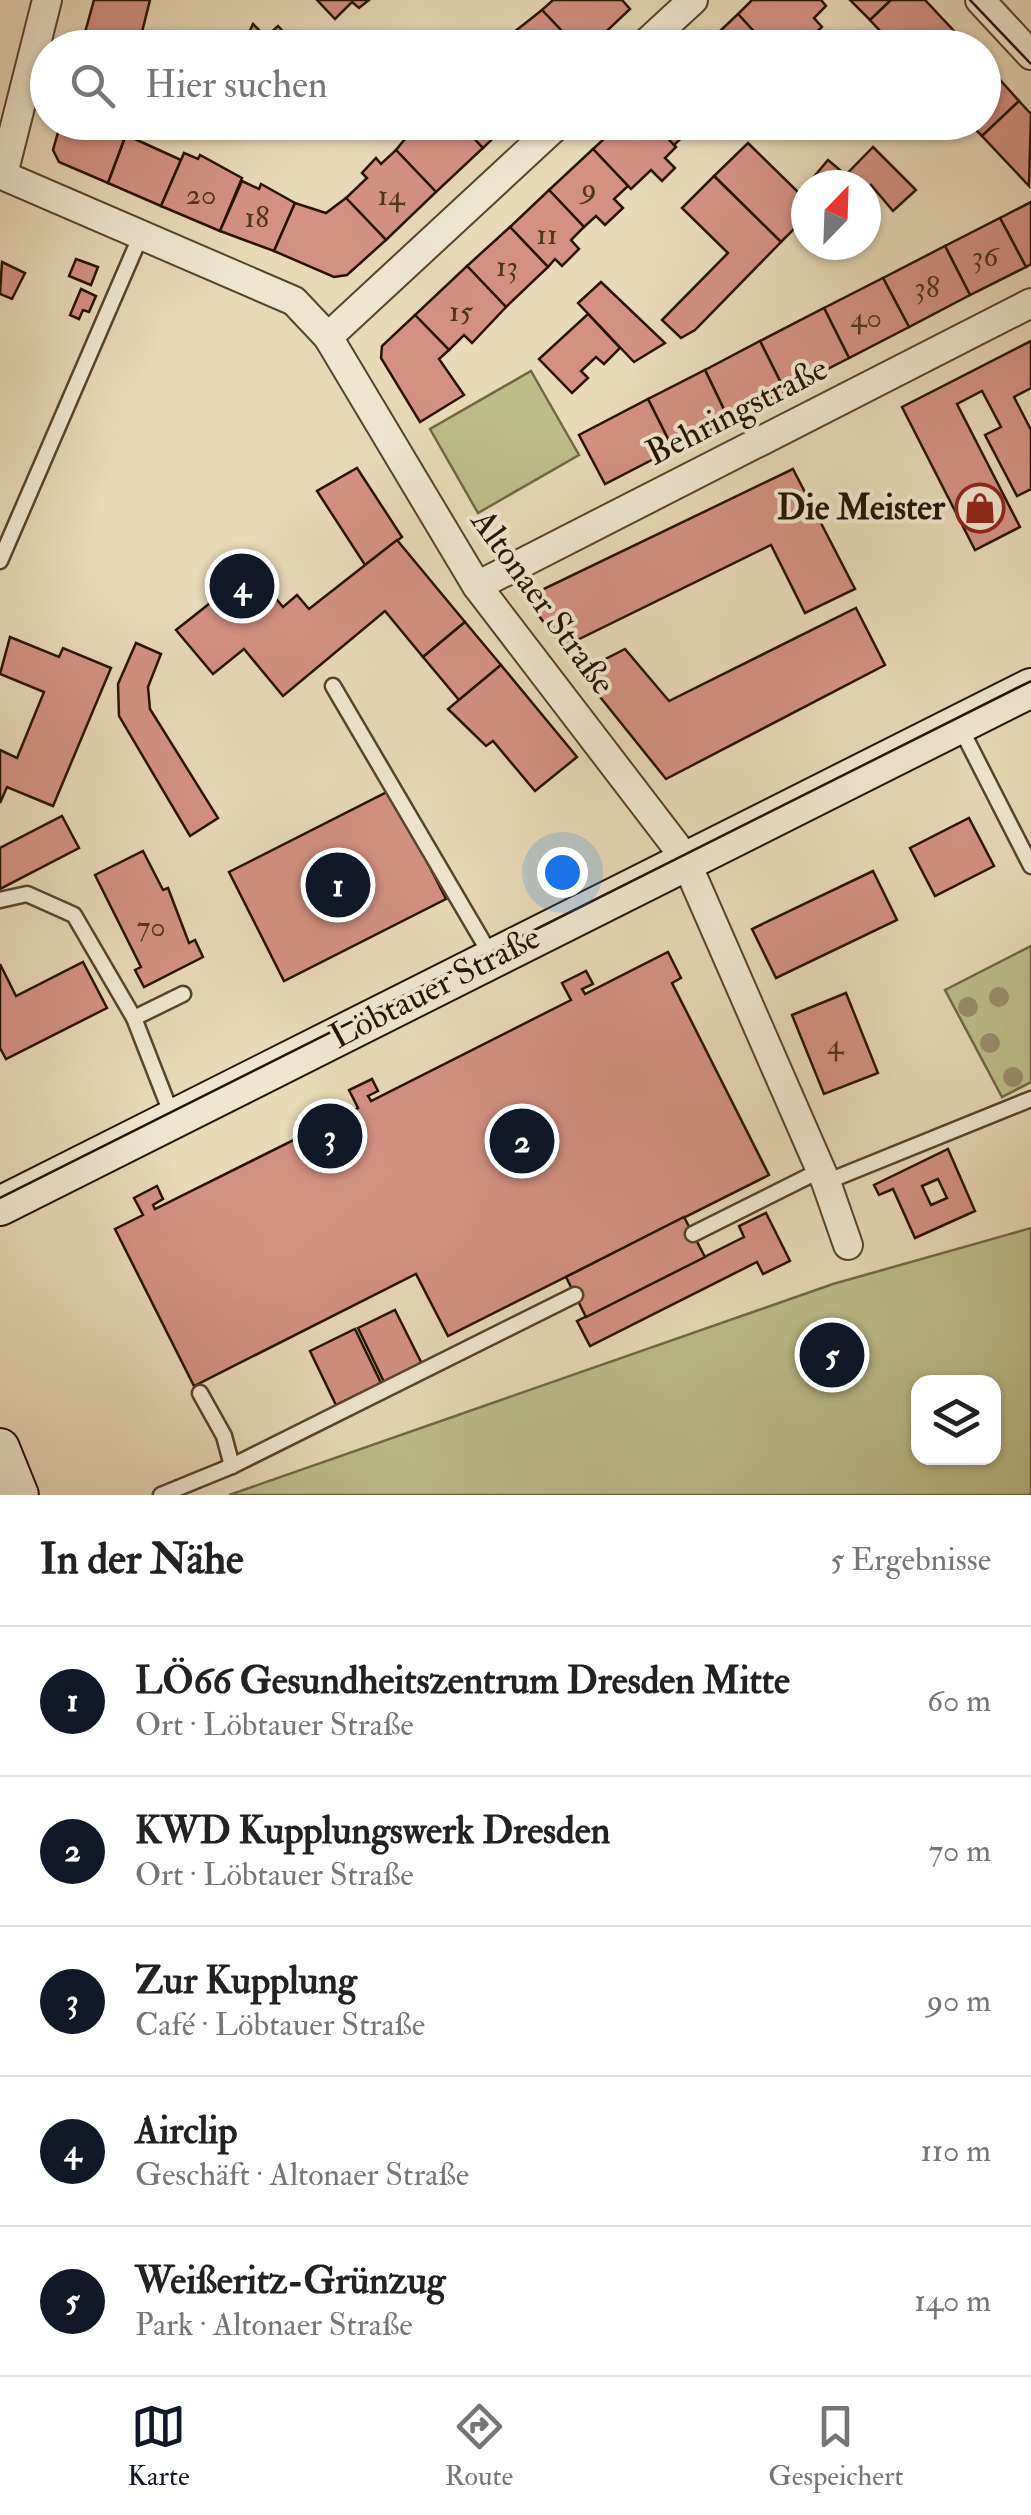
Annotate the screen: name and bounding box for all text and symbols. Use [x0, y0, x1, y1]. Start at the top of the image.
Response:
search box [30, 30, 1001, 140]
icon: search [65, 58, 120, 113]
text: Hier suchen [145, 61, 328, 109]
house number: 9 [579, 170, 597, 207]
north arrow [791, 170, 881, 260]
house number: 20 [186, 176, 216, 213]
house number: 14 [378, 177, 406, 214]
house number: 18 [245, 199, 269, 236]
house number: 11 [536, 216, 558, 253]
house number: 36 [972, 238, 1000, 275]
house number: 13 [496, 248, 518, 285]
house number: 38 [914, 269, 940, 306]
house number: 15 [449, 293, 474, 330]
house number: 40 [850, 299, 882, 336]
street label: Behringstraße [639, 346, 835, 476]
shop icon: Die Meister [954, 482, 1006, 534]
place label: Die Meister [777, 486, 946, 530]
street label: Altonaer Straße [460, 500, 625, 703]
pin: 4 [210, 548, 274, 624]
your location [537, 847, 588, 898]
pin: 1 [306, 848, 370, 922]
house number: 70 [136, 908, 166, 945]
street label: Löbtauer Straße [322, 915, 548, 1059]
house number: 4 [827, 1026, 845, 1063]
pin: 3 [298, 1098, 362, 1174]
pin: 2 [490, 1104, 554, 1178]
pin: 5 [800, 1318, 864, 1392]
map controls [911, 1375, 1001, 1465]
button: layers [911, 1375, 1001, 1465]
text: In der Nähe [40, 1534, 244, 1586]
text: 5 Ergebnisse [830, 1540, 991, 1580]
text: LÖ66 Gesundheitszentrum Dresden Mitte [135, 1657, 790, 1705]
text: 1 [67, 1681, 78, 1721]
text: 60 m [927, 1681, 991, 1721]
text: Ort · Löbtauer Straße [135, 1705, 414, 1745]
text: KWD Kupplungswerk Dresden [135, 1807, 610, 1855]
text: 2 [64, 1831, 81, 1871]
text: 70 m [928, 1831, 991, 1871]
text: Ort · Löbtauer Straße [135, 1855, 414, 1895]
text: Zur Kupplung [135, 1957, 357, 2005]
text: 3 [66, 1981, 79, 2021]
text: 90 m [927, 1981, 991, 2021]
text: Café · Löbtauer Straße [135, 2005, 425, 2045]
text: Airclip [135, 2107, 238, 2155]
text: 4 [64, 2131, 81, 2171]
text: 110 m [920, 2131, 991, 2171]
text: Geschäft · Altonaer Straße [135, 2155, 469, 2195]
text: Weißeritz-Grünzug [135, 2257, 446, 2305]
text: 5 [65, 2281, 80, 2321]
text: 140 m [914, 2281, 991, 2321]
text: Park · Altonaer Straße [135, 2305, 413, 2345]
tab: Karte [128, 2399, 190, 2494]
tab: Route [445, 2399, 513, 2494]
tab: Gespeichert [768, 2399, 903, 2494]

